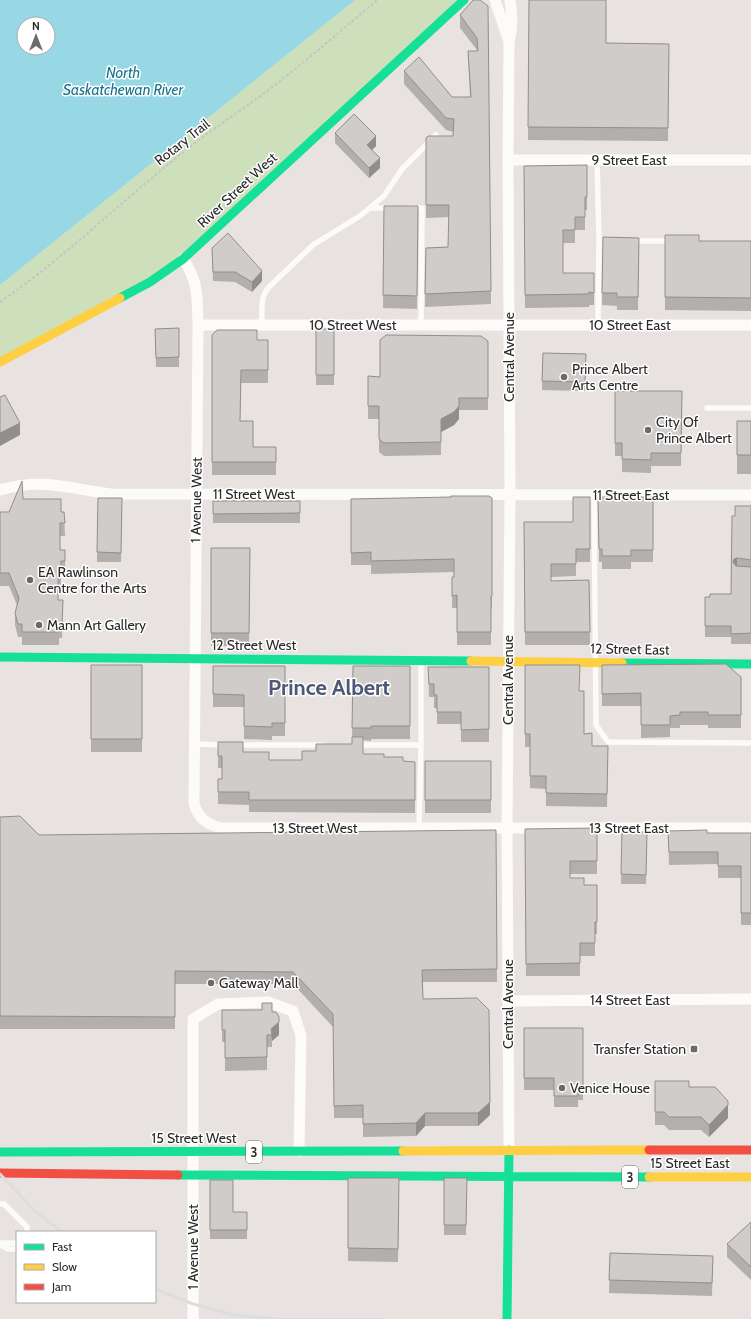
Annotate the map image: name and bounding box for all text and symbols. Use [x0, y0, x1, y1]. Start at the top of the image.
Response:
north arrow [16, 16, 56, 56]
text: N [32, 19, 40, 33]
water label: North Saskatchewan River [63, 64, 184, 99]
street label: Rotary Trail [151, 114, 214, 169]
street label: River Street West [193, 148, 281, 231]
street label: 9 Street East [591, 151, 667, 169]
street label: Central Avenue [500, 312, 518, 402]
street label: 10 Street West [310, 316, 397, 334]
street label: 10 Street East [589, 316, 671, 334]
place label: Prince Albert Arts Centre [572, 360, 648, 394]
marker: Prince Albert Arts Centre [559, 372, 569, 382]
place label: City Of Prince Albert [656, 413, 732, 447]
marker: City Of Prince Albert [643, 425, 653, 435]
street label: 1 Avenue West [186, 457, 206, 543]
street label: 11 Street West [213, 485, 295, 503]
street label: 11 Street East [593, 486, 669, 504]
place label: EA Rawlinson Centre for the Arts [38, 563, 147, 597]
marker: EA Rawlinson Centre for the Arts [25, 575, 35, 585]
place label: Mann Art Gallery [47, 616, 146, 634]
marker: Mann Art Gallery [34, 620, 44, 630]
street label: Central Avenue [499, 635, 517, 725]
street label: 12 Street West [212, 636, 297, 654]
street label: 12 Street East [590, 639, 670, 659]
district label: Prince Albert [268, 674, 390, 701]
street label: 13 Street West [273, 819, 358, 837]
street label: 13 Street East [589, 819, 669, 837]
street label: Central Avenue [499, 959, 517, 1049]
place label: Gateway Mall [219, 974, 299, 992]
marker: Gateway Mall [206, 978, 216, 988]
street label: 14 Street East [590, 991, 670, 1009]
place label: Transfer Station [593, 1040, 686, 1058]
marker: Transfer Station [689, 1044, 699, 1054]
place label: Venice House [570, 1079, 650, 1097]
marker: Venice House [557, 1083, 567, 1093]
street label: 15 Street West [152, 1129, 237, 1147]
road number: 3 [246, 1141, 262, 1163]
street label: 15 Street East [650, 1154, 730, 1172]
road number: 3 [622, 1166, 638, 1188]
street label: 1 Avenue West [184, 1204, 202, 1290]
legend [16, 1231, 156, 1303]
text: Fast [52, 1239, 72, 1254]
text: Slow [52, 1259, 77, 1274]
text: Jam [51, 1279, 71, 1294]

